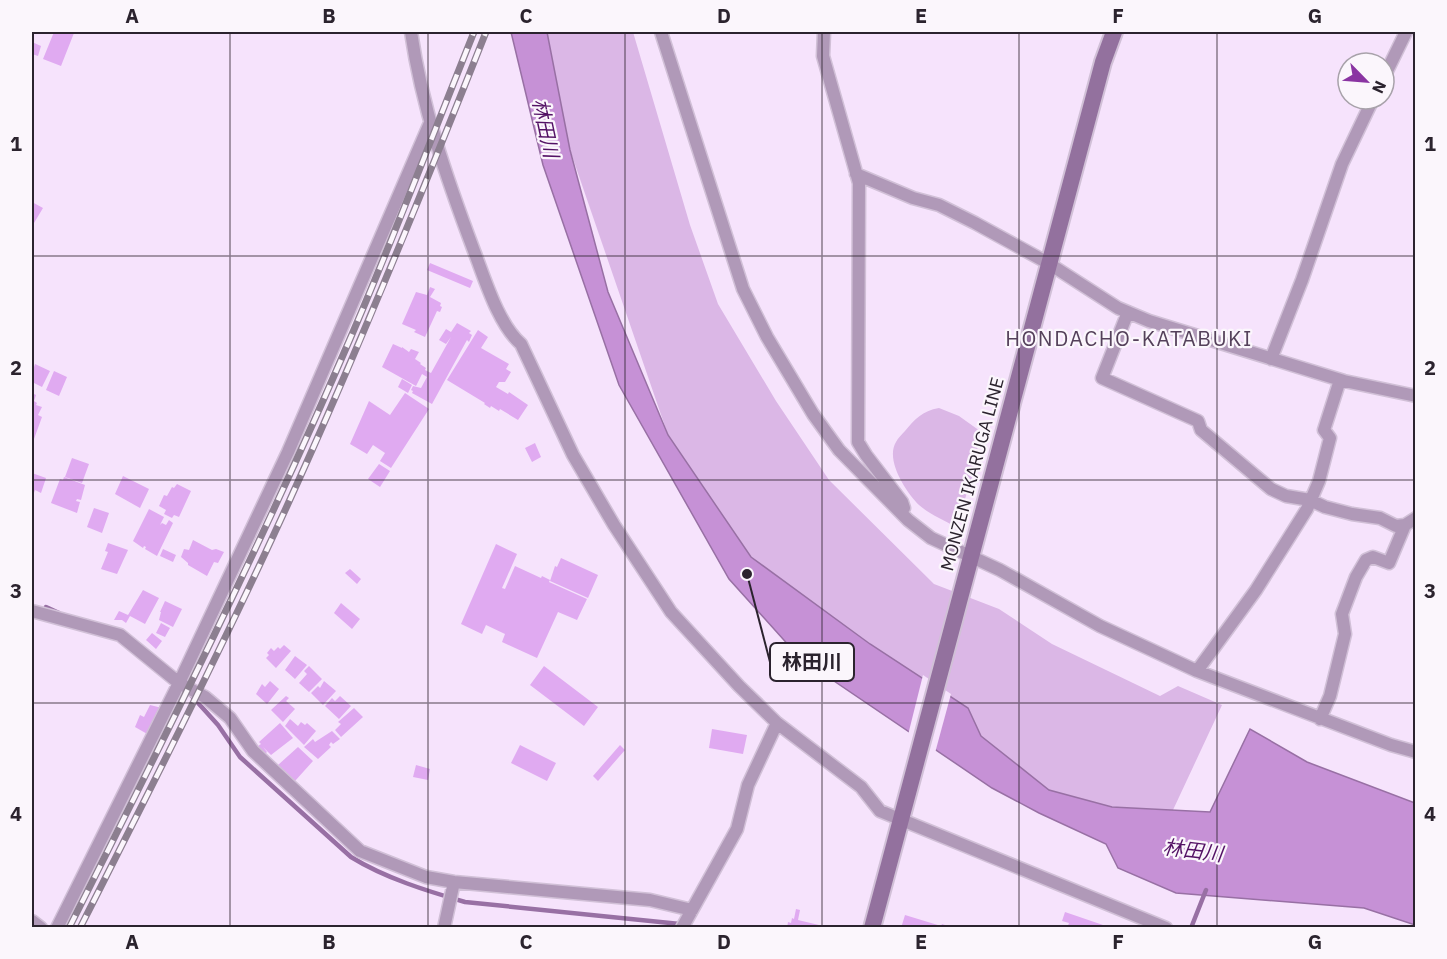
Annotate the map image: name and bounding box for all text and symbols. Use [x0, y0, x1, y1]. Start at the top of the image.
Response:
text: A [125, 2, 139, 29]
text: B [322, 2, 336, 29]
text: C [519, 2, 533, 29]
text: D [717, 2, 731, 29]
text: E [915, 2, 927, 29]
text: F [1112, 2, 1124, 29]
text: G [1308, 2, 1322, 29]
north arrow [1336, 51, 1396, 111]
text: N [1368, 78, 1391, 97]
water label: 林田川 [527, 96, 566, 162]
text: 1 [10, 130, 22, 157]
text: 1 [1424, 130, 1436, 157]
district label: HONDACHO-KATABUKI [1005, 324, 1253, 352]
text: 2 [10, 354, 22, 381]
text: 2 [1424, 354, 1436, 381]
street label: MONZEN IKARUGA LINE [935, 375, 1009, 573]
text: 3 [10, 577, 22, 604]
text: 3 [1424, 577, 1436, 604]
callout: 林田川 [770, 643, 854, 681]
text: 林田川 [782, 648, 842, 675]
text: 4 [10, 800, 22, 827]
text: 4 [1424, 800, 1436, 827]
water label: 林田川 [1162, 833, 1226, 867]
text: A [125, 928, 139, 955]
text: B [322, 928, 336, 955]
text: C [519, 928, 533, 955]
text: D [717, 928, 731, 955]
text: E [915, 928, 927, 955]
text: F [1112, 928, 1124, 955]
text: G [1308, 928, 1322, 955]

